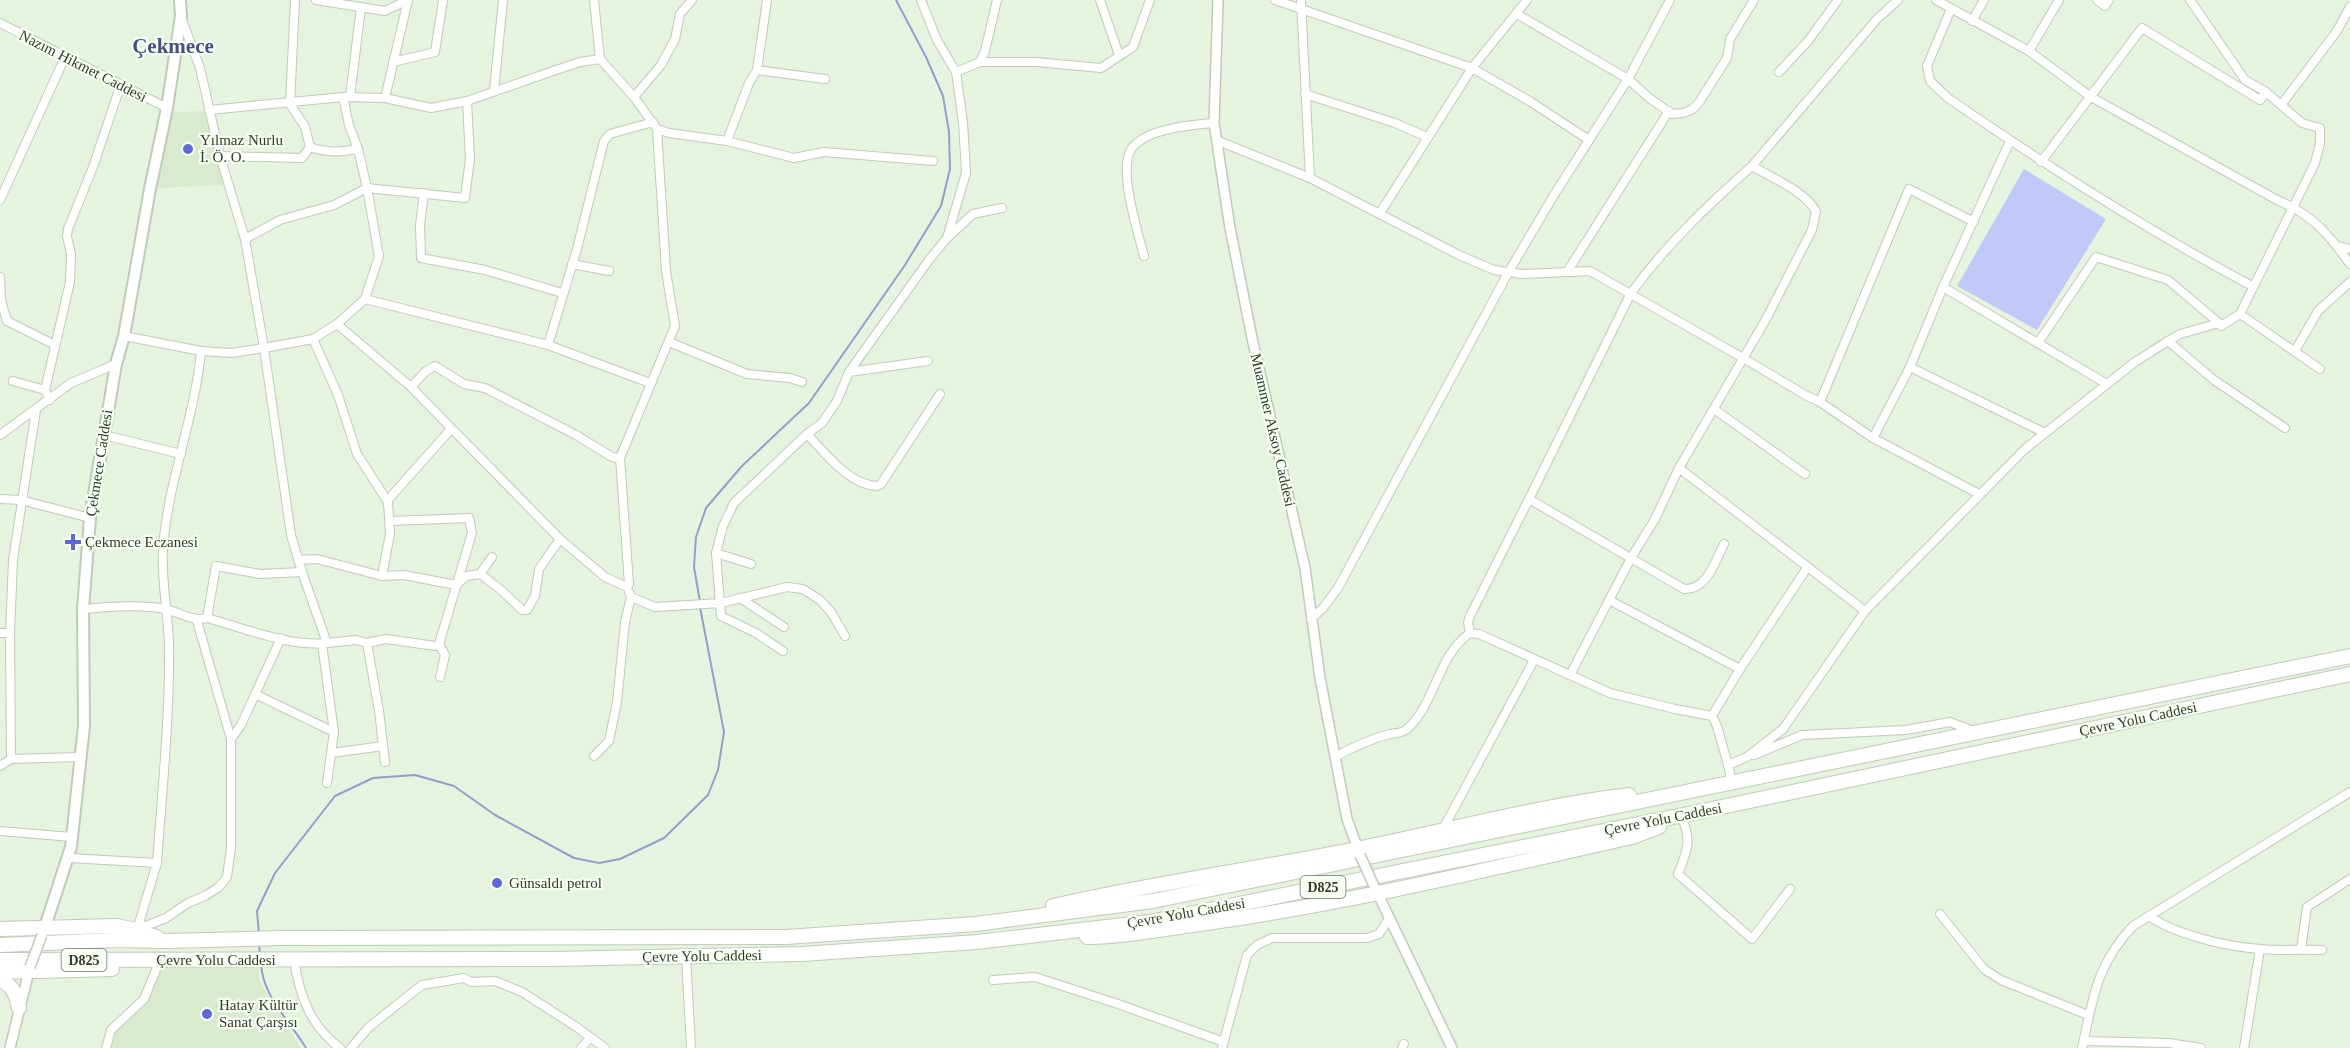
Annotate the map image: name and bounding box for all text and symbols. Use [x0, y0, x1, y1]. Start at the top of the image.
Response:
street label: Nazım Hikmet Caddesi [17, 27, 149, 105]
district label: Çekmece [132, 34, 214, 58]
place label: Yılmaz Nurlu İ. Ö. O. [200, 132, 283, 165]
marker: Yılmaz Nurlu İ. Ö. O. [181, 142, 195, 156]
street label: Muammer Aksoy Caddesi [1248, 352, 1298, 508]
street label: Çekmece Caddesi [83, 408, 115, 518]
place label: Çekmece Eczanesi [85, 534, 198, 550]
marker: Çekmece Eczanesi [66, 535, 80, 549]
street label: Çevre Yolu Caddesi [2078, 699, 2198, 739]
street label: Çevre Yolu Caddesi [1603, 800, 1723, 838]
place label: Günsaldı petrol [509, 875, 602, 891]
marker: Günsaldı petrol [490, 876, 504, 890]
road number: D825 [1300, 876, 1346, 898]
street label: Çevre Yolu Caddesi [1126, 895, 1246, 931]
street label: Çevre Yolu Caddesi [642, 947, 762, 965]
road number: D825 [62, 949, 106, 971]
street label: Çevre Yolu Caddesi [156, 952, 276, 968]
place label: Hatay Kültür Sanat Çarşısı [219, 997, 298, 1030]
marker: Hatay Kültür Sanat Çarşısı [200, 1007, 214, 1021]

